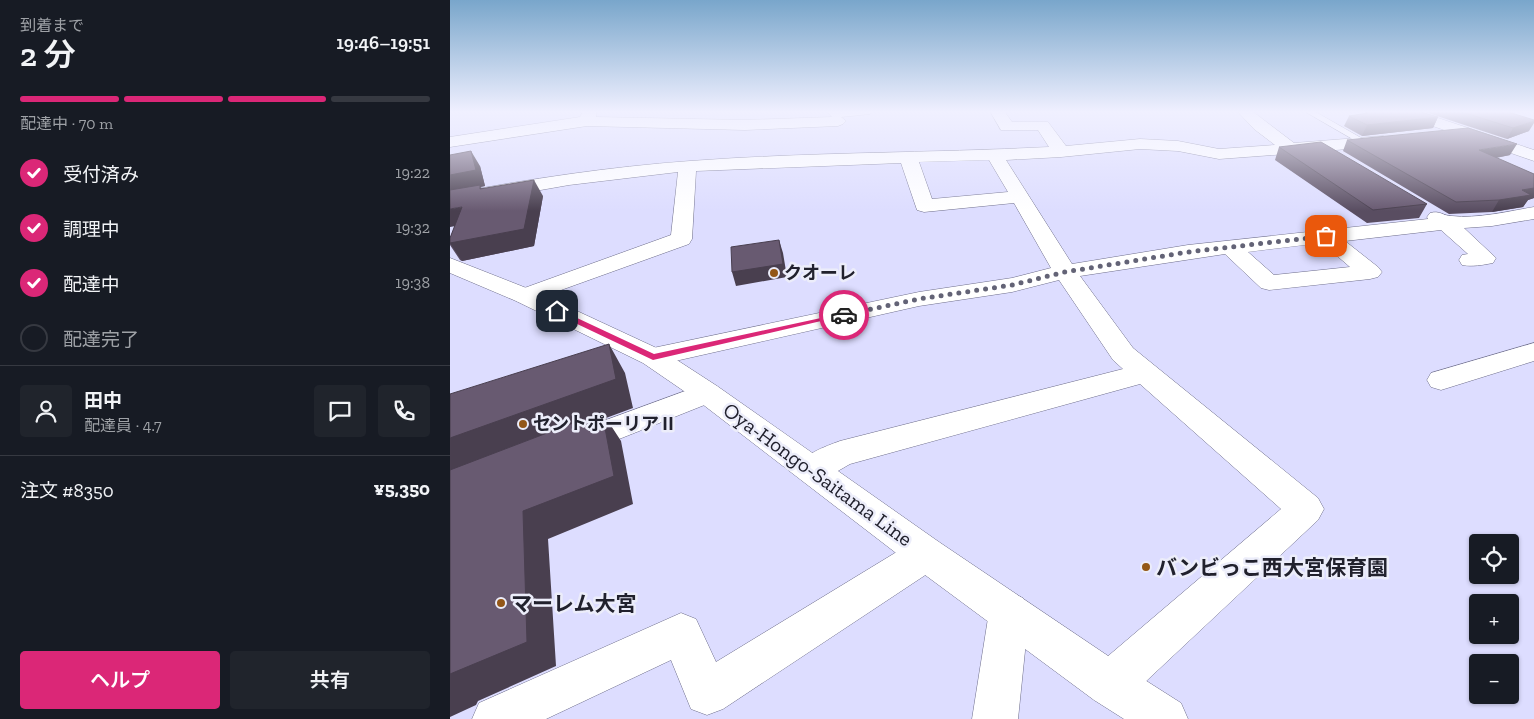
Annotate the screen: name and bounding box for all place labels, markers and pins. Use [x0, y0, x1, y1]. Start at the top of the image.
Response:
pin [1305, 215, 1347, 257]
place label: クオーレ [784, 262, 856, 284]
marker: クオーレ [768, 267, 780, 279]
pin [536, 290, 578, 332]
place label: セントポーリアⅡ [533, 413, 677, 435]
marker: セントポーリアⅡ [517, 418, 529, 430]
place label: バンビっこ西大宮保育園 [1156, 555, 1388, 580]
marker: バンビっこ西大宮保育園 [1140, 561, 1152, 573]
place label: マーレム大宮 [511, 591, 637, 616]
marker: マーレム大宮 [495, 597, 507, 609]

